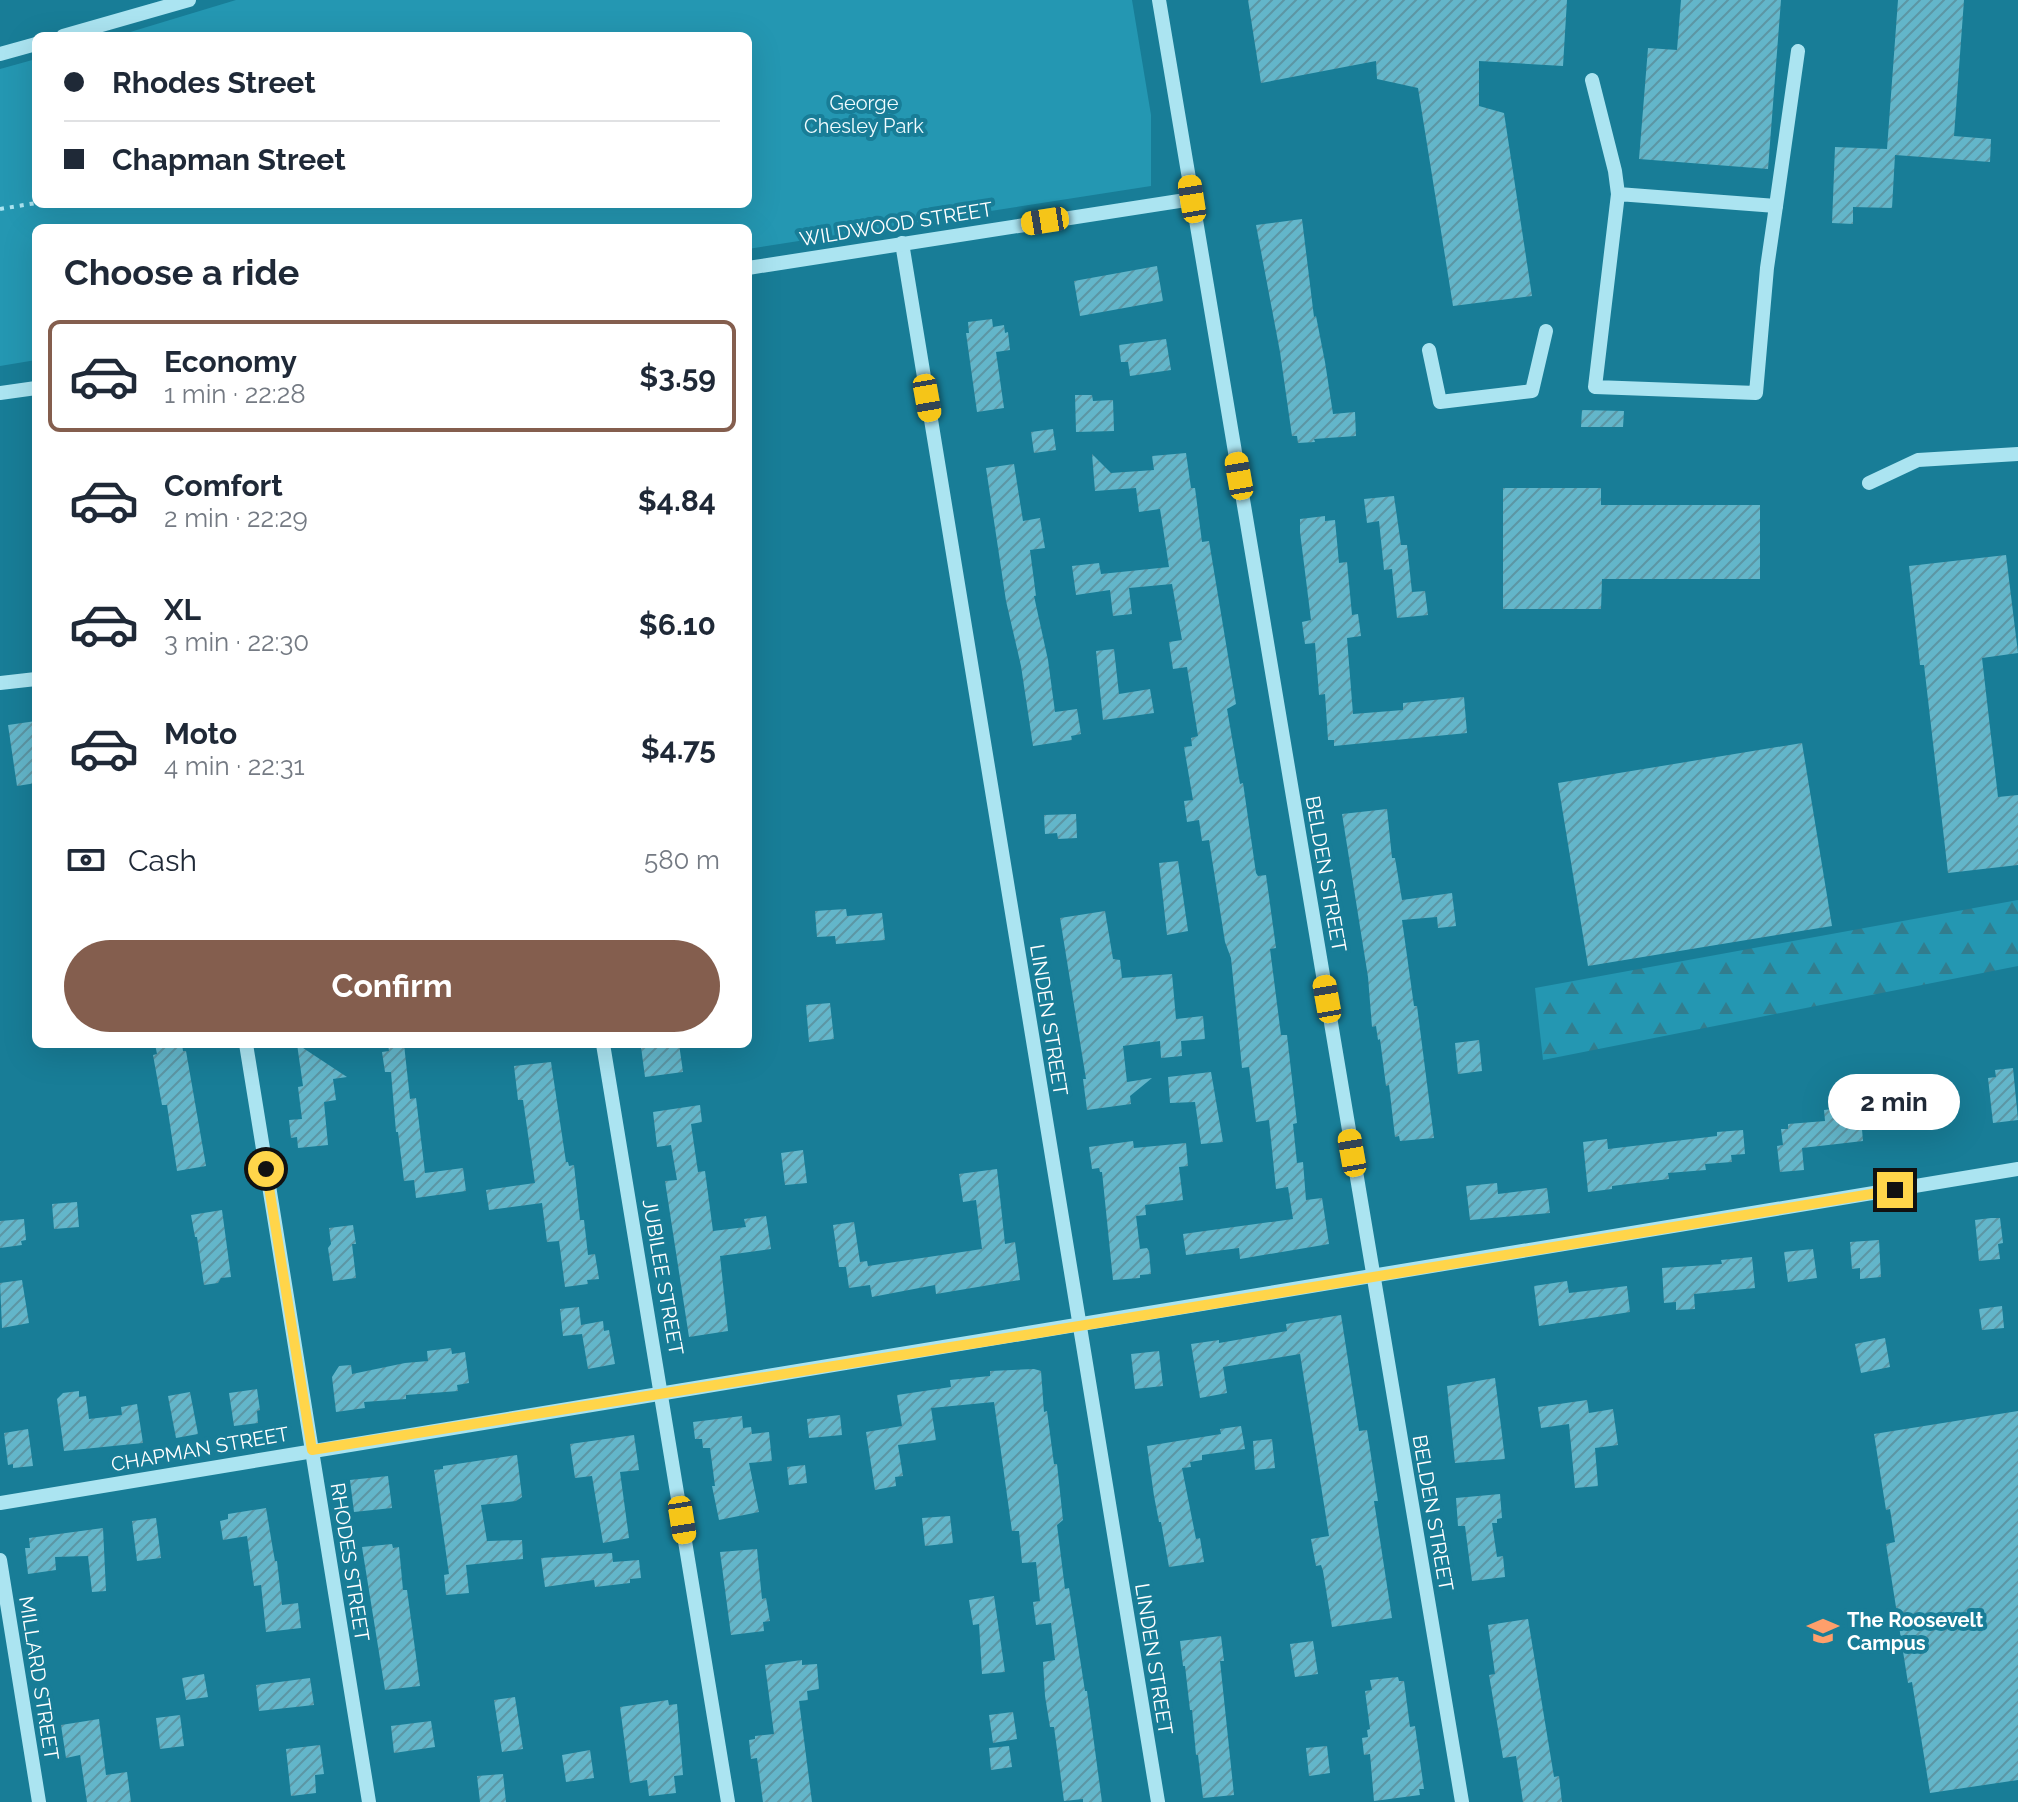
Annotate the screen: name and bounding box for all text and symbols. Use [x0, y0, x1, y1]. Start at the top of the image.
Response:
text: Rhodes Street [112, 65, 316, 100]
park label: George Chesley Park [804, 91, 924, 138]
text: Chapman Street [112, 142, 346, 177]
car [1176, 173, 1208, 225]
street label: WILDWOOD STREET [798, 197, 994, 251]
car [1019, 205, 1071, 237]
text: Choose a ride [64, 251, 299, 293]
icon: car [68, 340, 140, 412]
text: Economy [164, 344, 297, 379]
text: $3.59 [639, 359, 716, 394]
car [911, 372, 943, 424]
text: 1 min · 22:28 [164, 379, 306, 409]
car [1223, 450, 1255, 502]
icon: car [68, 464, 140, 536]
text: Comfort [164, 468, 283, 503]
text: $4.84 [638, 483, 716, 518]
text: 2 min · 22:29 [164, 503, 308, 533]
icon: car [68, 588, 140, 660]
text: XL [164, 592, 201, 627]
text: $6.10 [639, 607, 716, 642]
text: 3 min · 22:30 [164, 627, 309, 657]
icon: car [68, 712, 140, 784]
text: Moto [164, 716, 237, 751]
text: $4.75 [641, 731, 716, 766]
text: 4 min · 22:31 [164, 751, 305, 781]
street label: BELDEN STREET [1300, 794, 1352, 954]
icon: cash [64, 838, 108, 882]
text: Cash [128, 843, 197, 878]
text: 580 m [644, 845, 720, 875]
button: Confirm [64, 940, 720, 1032]
street label: LINDEN STREET [1025, 943, 1073, 1097]
car [1311, 973, 1343, 1025]
callout: 2 min [1829, 1074, 1961, 1130]
text: 2 min [1860, 1087, 1928, 1117]
car [1336, 1127, 1368, 1179]
route start [248, 1151, 284, 1187]
route end [1877, 1172, 1913, 1208]
street label: JUBILEE STREET [637, 1197, 689, 1357]
street label: CHAPMAN STREET [109, 1422, 291, 1476]
street label: BELDEN STREET [1407, 1433, 1459, 1593]
street label: RHODES STREET [326, 1481, 374, 1643]
car [666, 1494, 698, 1546]
street label: LINDEN STREET [1130, 1582, 1178, 1736]
street label: MILLARD STREET [14, 1594, 64, 1762]
place label: The Roosevelt Campus [1847, 1608, 1984, 1655]
school or university icon: The Roosevelt Campus [1806, 1614, 1840, 1648]

